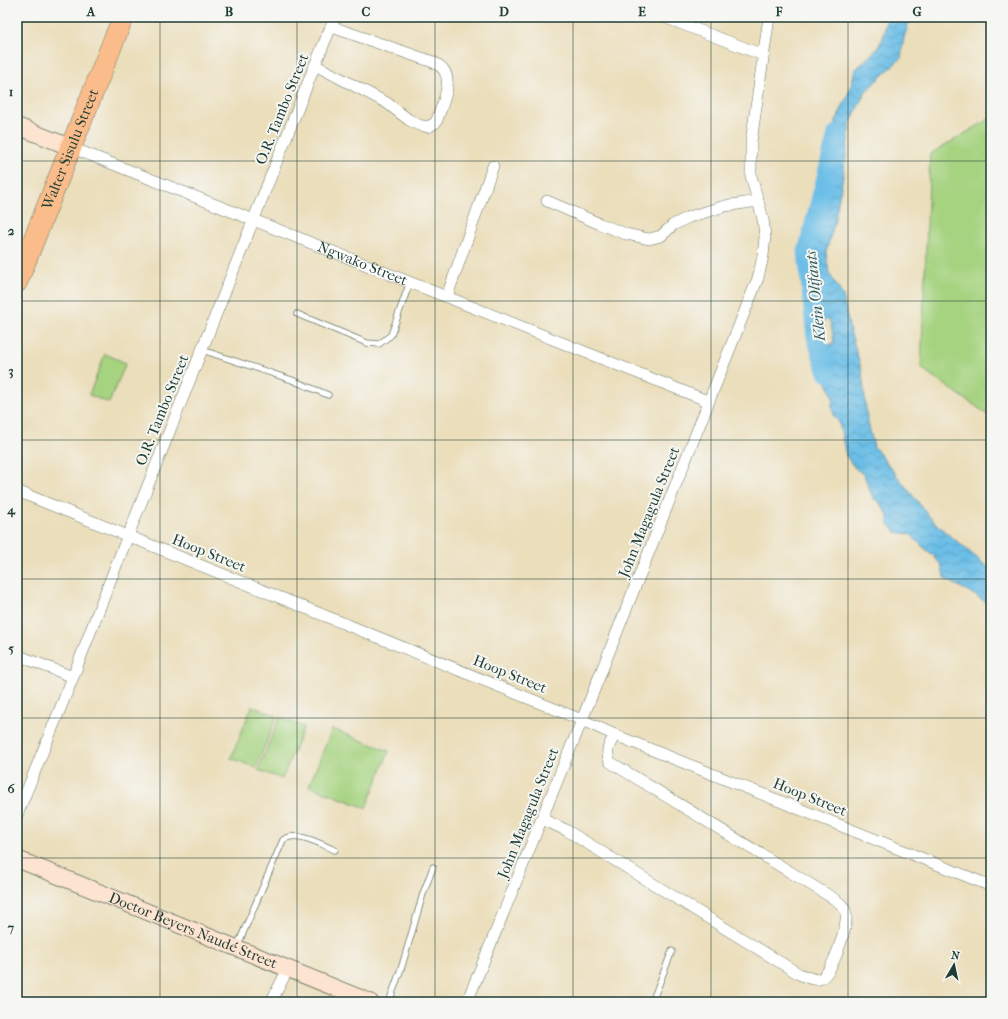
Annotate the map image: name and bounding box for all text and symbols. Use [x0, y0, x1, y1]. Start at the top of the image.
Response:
text: A [86, 4, 96, 19]
text: B [225, 4, 234, 19]
text: C [362, 4, 371, 19]
text: D [499, 4, 509, 19]
text: E [638, 4, 646, 19]
text: F [775, 4, 783, 19]
text: G [912, 4, 922, 19]
street label: O.R. Tambo Street [252, 50, 313, 167]
text: 1 [9, 84, 14, 99]
street label: Walter Sisulu Street [37, 86, 103, 213]
text: 2 [8, 223, 15, 238]
street label: Ngwako Street [315, 238, 411, 290]
water label: Klein Olifants [801, 249, 829, 343]
street label: O.R. Tambo Street [132, 351, 193, 468]
text: 3 [8, 363, 14, 379]
street label: John Magagula Street [614, 443, 684, 581]
text: 4 [6, 502, 16, 518]
street label: Hoop Street [170, 530, 249, 576]
text: 5 [8, 641, 14, 656]
street label: Hoop Street [471, 651, 550, 697]
street label: John Magagula Street [493, 744, 563, 882]
street label: Hoop Street [771, 774, 850, 820]
text: 6 [7, 781, 15, 796]
street label: Doctor Beyers Naudé Street [106, 888, 281, 973]
text: 7 [7, 920, 15, 935]
north arrow [934, 945, 974, 985]
text: N [950, 949, 961, 963]

